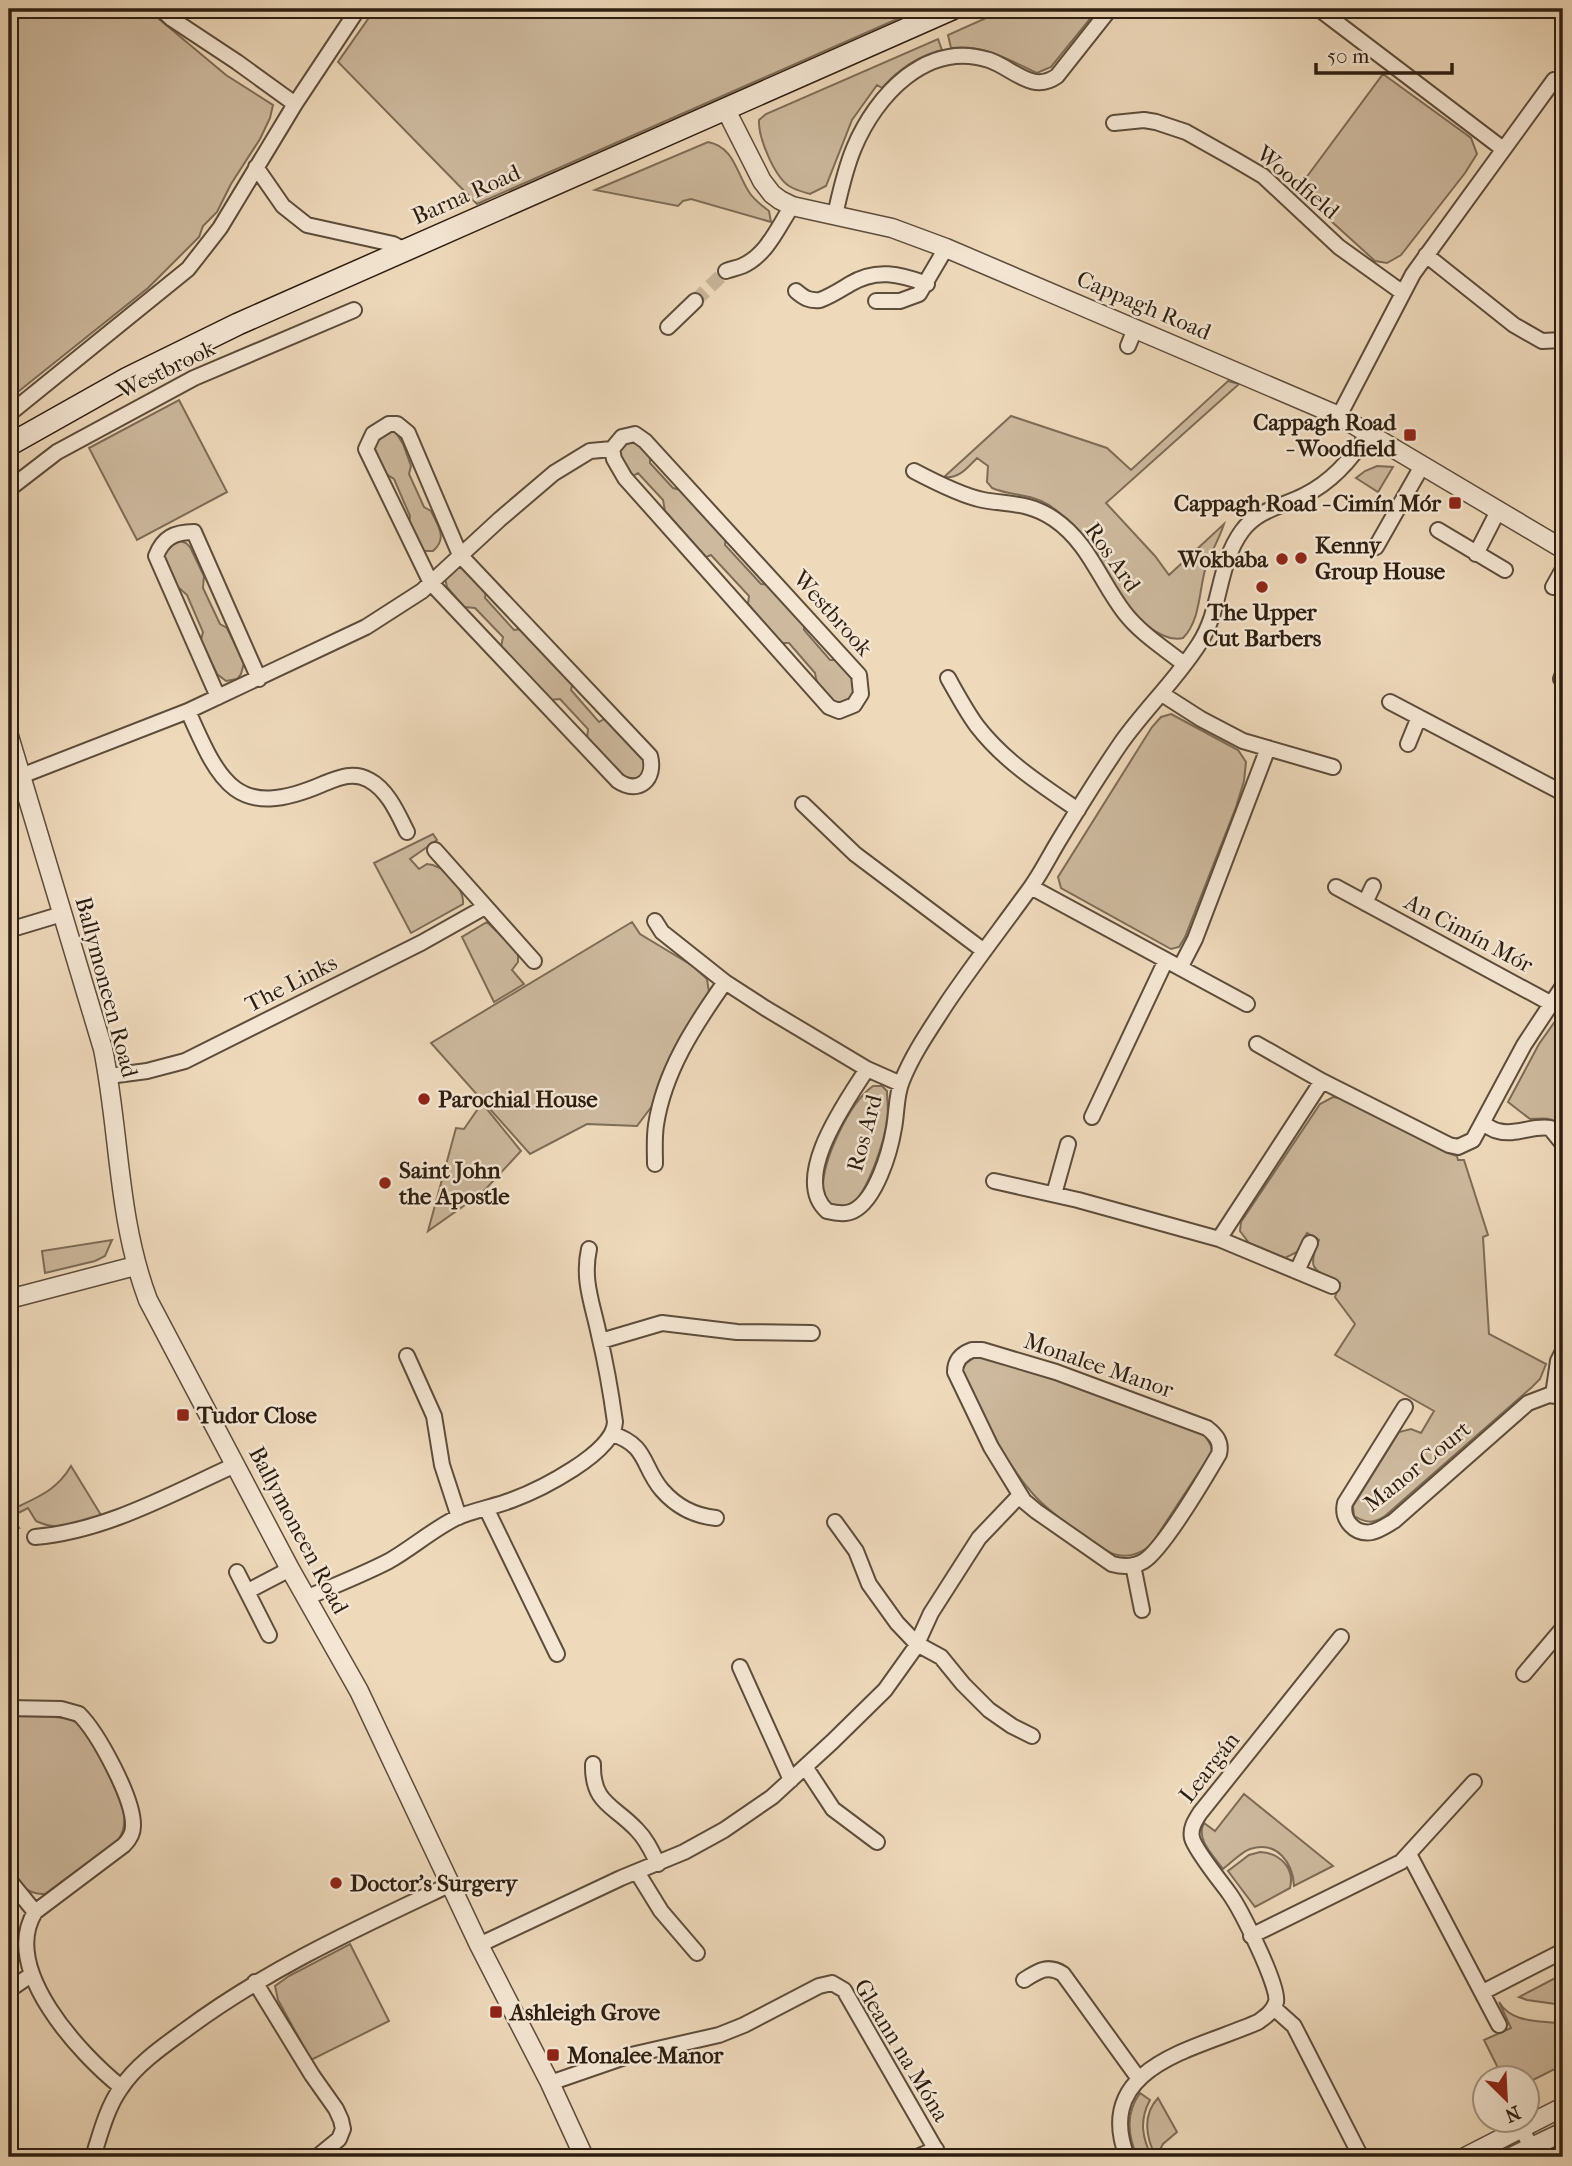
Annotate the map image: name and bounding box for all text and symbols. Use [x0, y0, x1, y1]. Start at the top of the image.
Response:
scale bar [1316, 32, 1453, 76]
text: 50 m [1327, 44, 1370, 68]
street label: Woodfield [1250, 139, 1345, 225]
street label: Barna Road [408, 158, 525, 230]
street label: Cappagh Road [1073, 265, 1215, 346]
street label: Westbrook [112, 334, 221, 405]
place label: Cappagh Road - Woodfield [1253, 409, 1397, 462]
marker: Cappagh Road - Woodfield [1402, 427, 1418, 443]
place label: Cappagh Road - Cimín Mór [1174, 490, 1442, 517]
marker: Cappagh Road - Cimín Mór [1447, 495, 1463, 511]
street label: Ros Ard [1079, 517, 1146, 598]
place label: Kenny Group House [1315, 532, 1446, 585]
place label: Wokbaba [1177, 546, 1269, 573]
marker: Kenny Group House [1293, 550, 1309, 566]
marker: Wokbaba [1274, 551, 1290, 567]
street label: Westbrook [787, 564, 879, 662]
marker: The Upper Cut Barbers [1254, 579, 1270, 595]
place label: The Upper Cut Barbers [1203, 599, 1322, 652]
street label: An Cimín Mór [1399, 888, 1538, 979]
street label: Ballymoneen Road [69, 894, 144, 1081]
street label: The Links [241, 949, 342, 1018]
place label: Parochial House [438, 1086, 598, 1113]
marker: Parochial House [416, 1091, 432, 1107]
street label: Ros Ard [841, 1091, 888, 1174]
place label: Saint John the Apostle [398, 1157, 510, 1210]
marker: Saint John the Apostle [377, 1175, 393, 1191]
street label: Monalee Manor [1021, 1327, 1177, 1404]
place label: Tudor Close [196, 1402, 317, 1429]
marker: Tudor Close [175, 1407, 191, 1423]
street label: Manor Court [1359, 1415, 1476, 1518]
street label: Ballymoneen Road [243, 1442, 354, 1619]
street label: Leargán [1174, 1726, 1246, 1808]
place label: Doctor's Surgery [350, 1870, 519, 1897]
marker: Doctor's Surgery [328, 1875, 344, 1891]
street label: Gleann na Móna [848, 1974, 955, 2127]
place label: Ashleigh Grove [508, 1999, 661, 2026]
marker: Ashleigh Grove [488, 2004, 504, 2020]
place label: Monalee Manor [567, 2042, 725, 2069]
marker: Monalee Manor [545, 2047, 561, 2063]
north arrow [1470, 2064, 1540, 2134]
text: N [1501, 2101, 1524, 2127]

